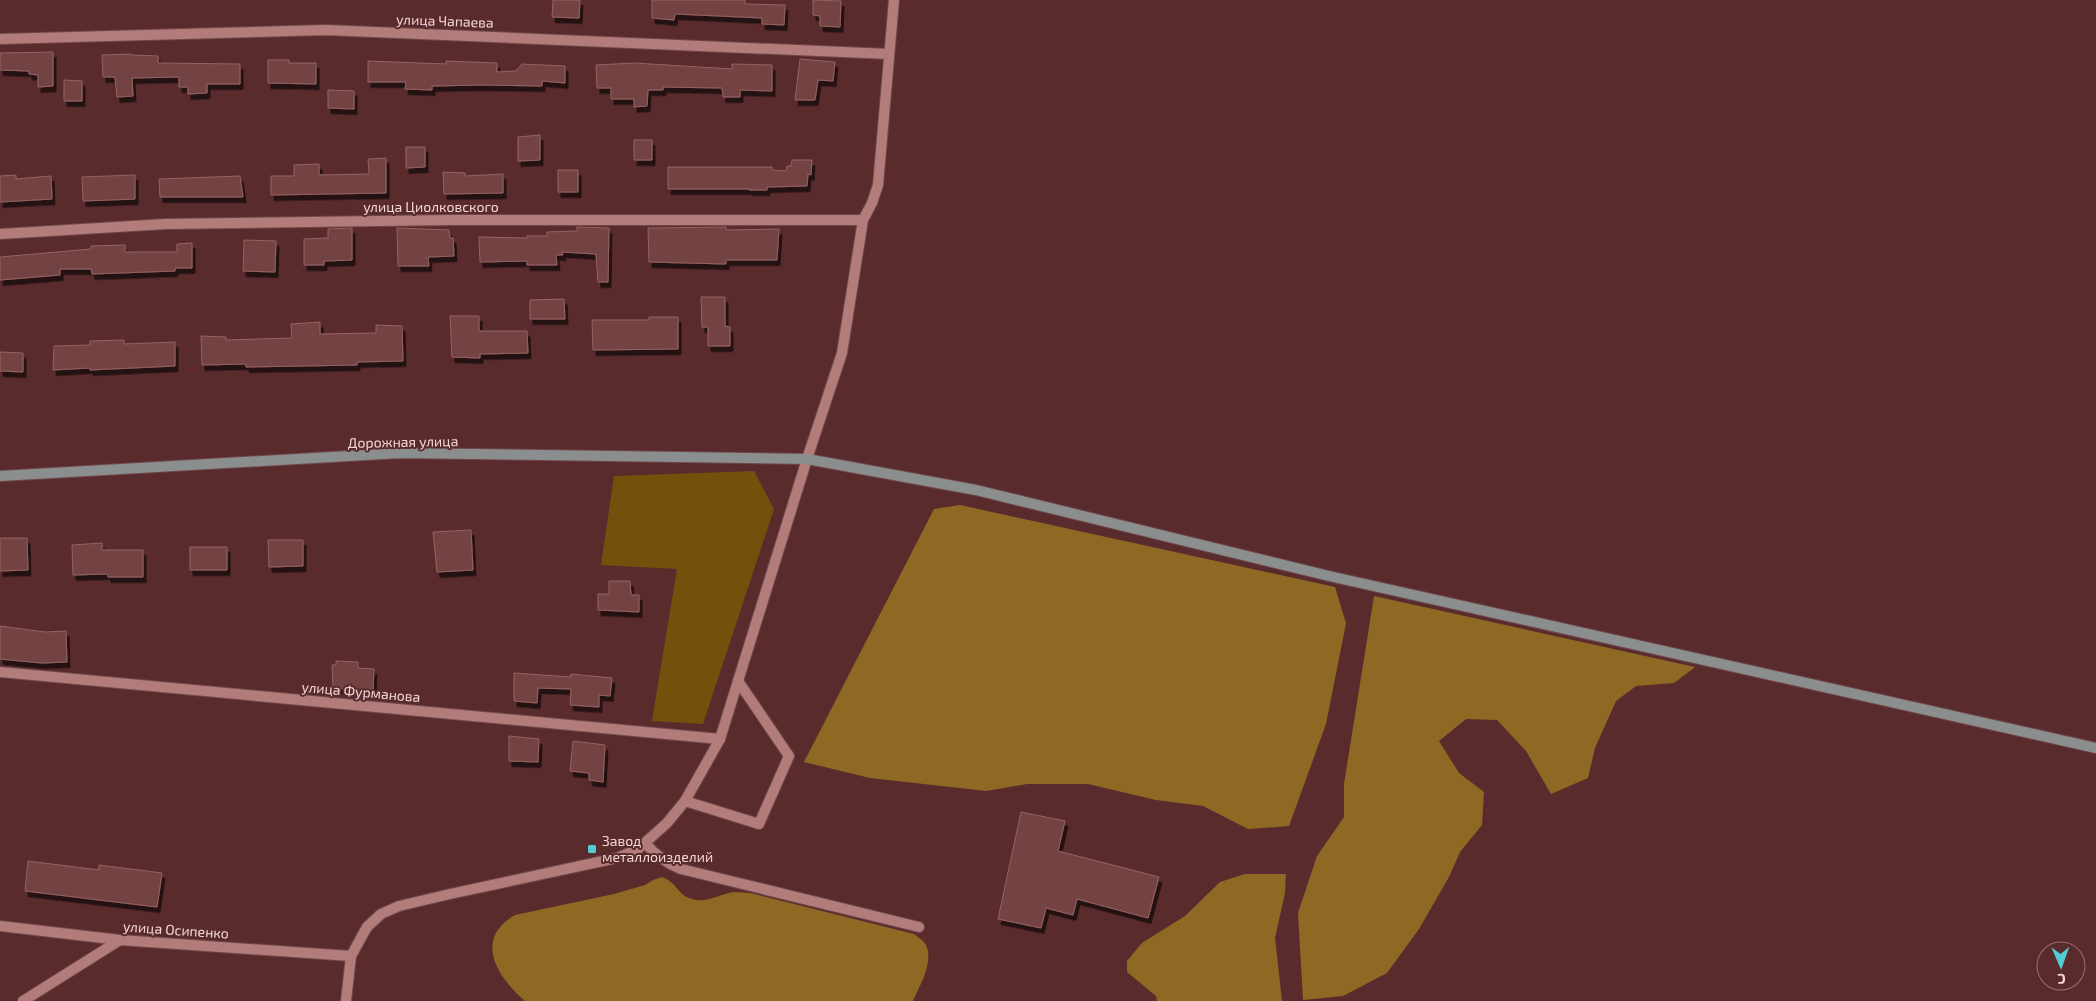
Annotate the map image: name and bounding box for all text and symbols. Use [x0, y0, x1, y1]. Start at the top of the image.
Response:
street label: улица Чапаева [396, 10, 494, 31]
street label: улица Циолковского [363, 198, 499, 215]
street label: Дорожная улица [348, 432, 458, 451]
street label: улица Фурманова [301, 678, 421, 705]
place label: Завод металлоизделий [602, 832, 713, 865]
marker: Завод металлоизделий [586, 843, 598, 855]
street label: улица Осипенко [123, 917, 229, 942]
north arrow [2036, 941, 2086, 991]
text: С [2057, 971, 2066, 988]

